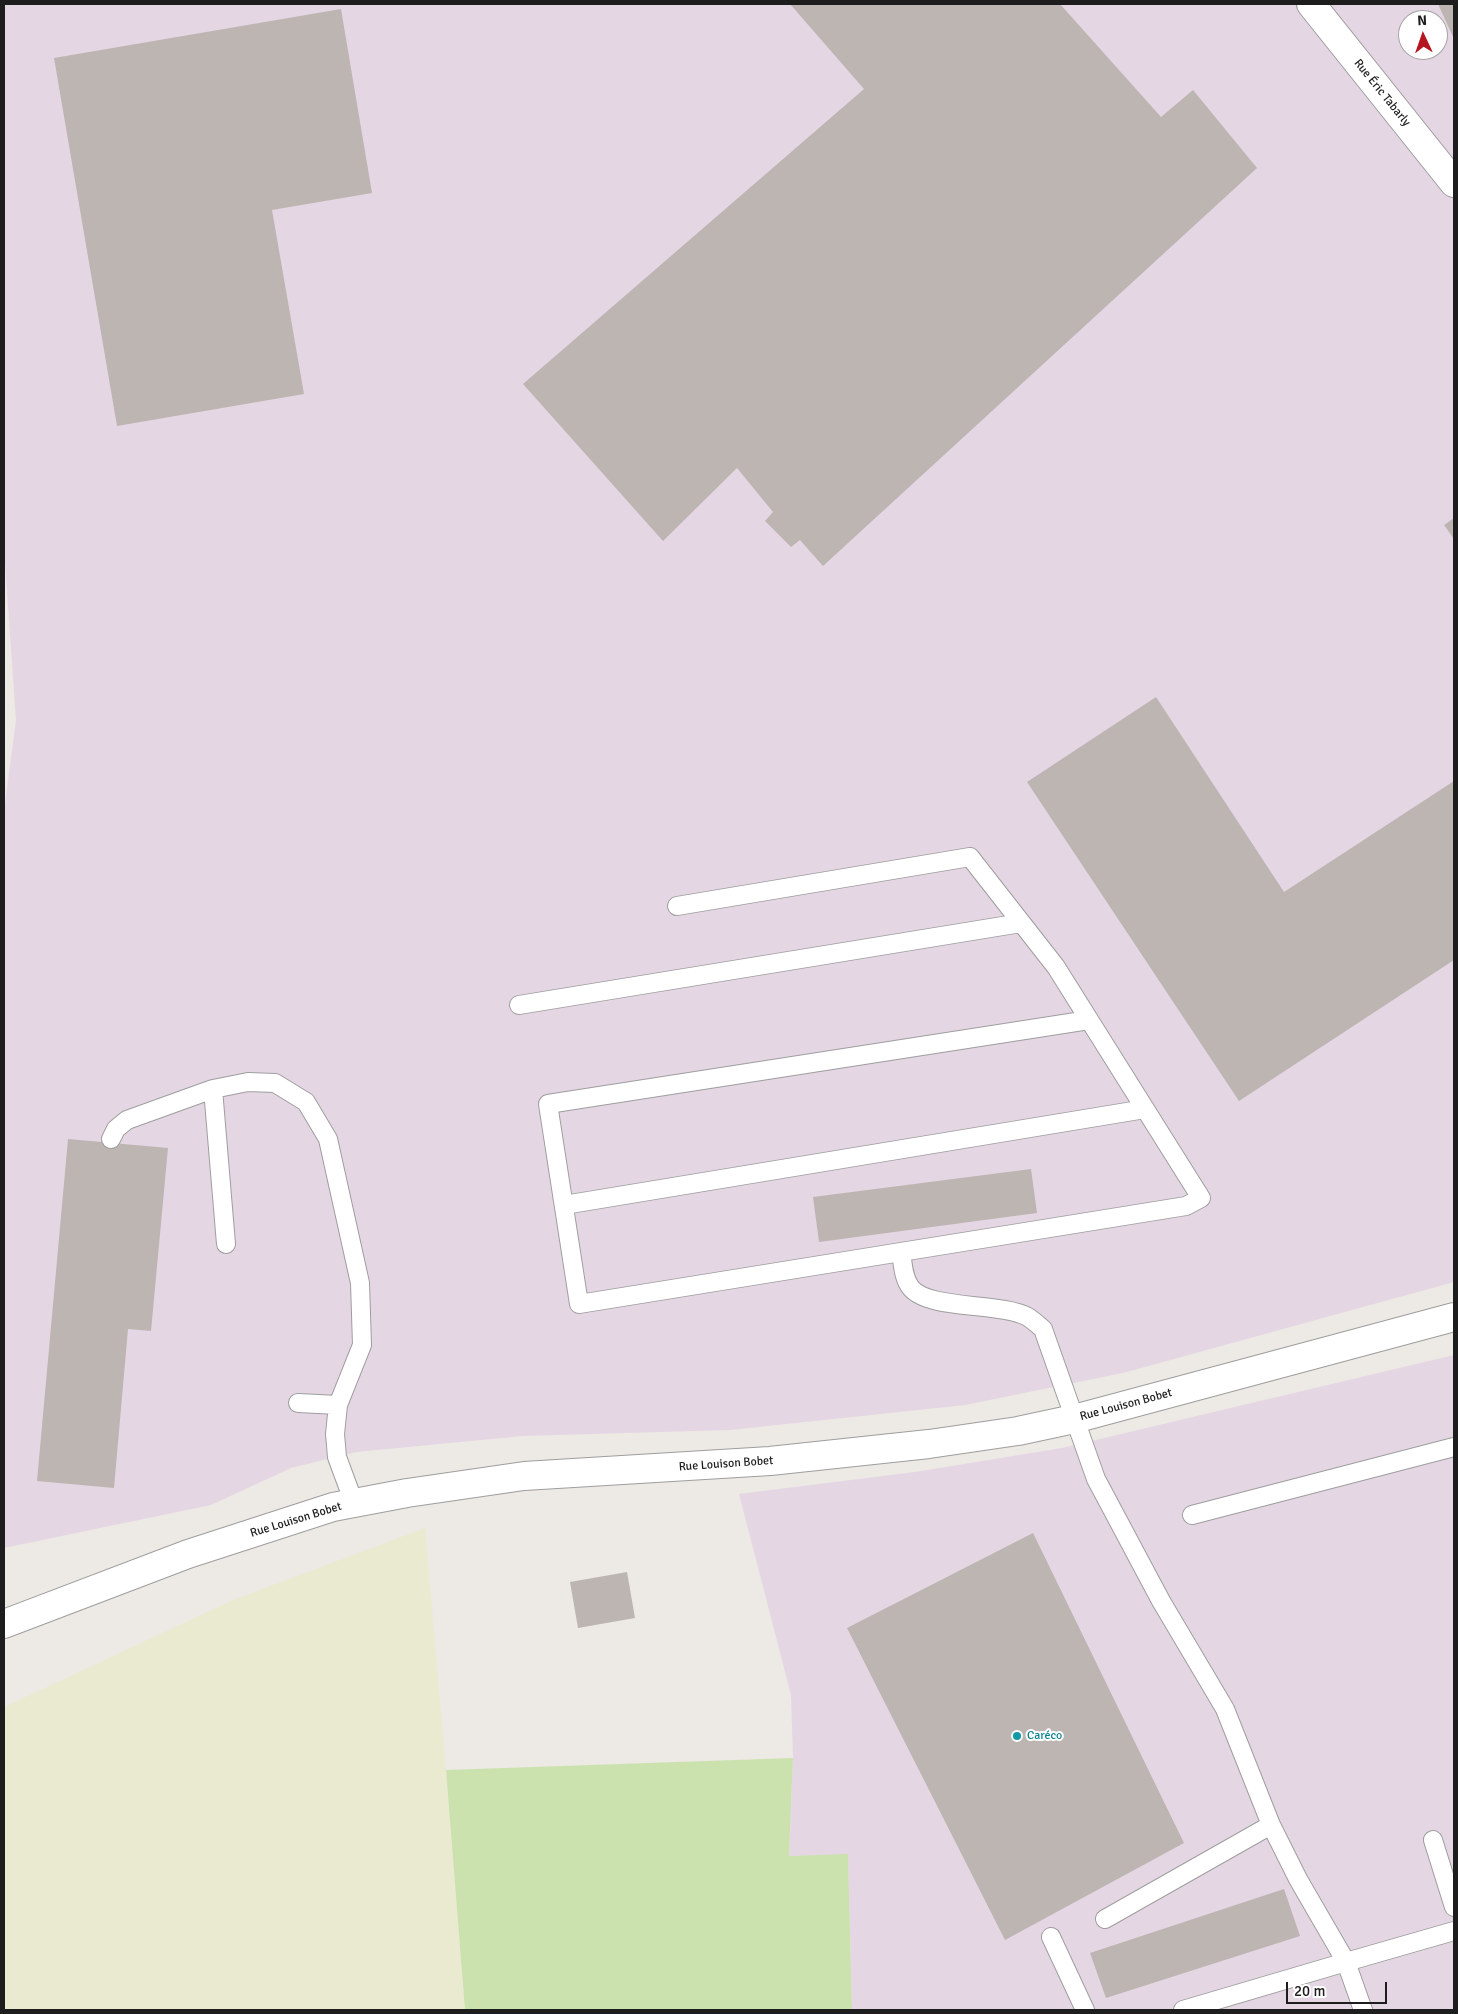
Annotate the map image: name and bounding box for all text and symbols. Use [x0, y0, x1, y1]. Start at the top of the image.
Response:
north arrow [1398, 10, 1448, 60]
text: N [1417, 12, 1428, 29]
street label: Rue Éric Tabarly [1351, 57, 1413, 129]
street label: Rue Louison Bobet [1078, 1386, 1174, 1424]
street label: Rue Louison Bobet [678, 1454, 774, 1474]
street label: Rue Louison Bobet [249, 1499, 343, 1541]
place label: Caréco [1027, 1729, 1062, 1743]
marker: Caréco [1011, 1730, 1023, 1742]
scale bar [1288, 1972, 1389, 2004]
text: 20 m [1294, 1982, 1325, 2000]

